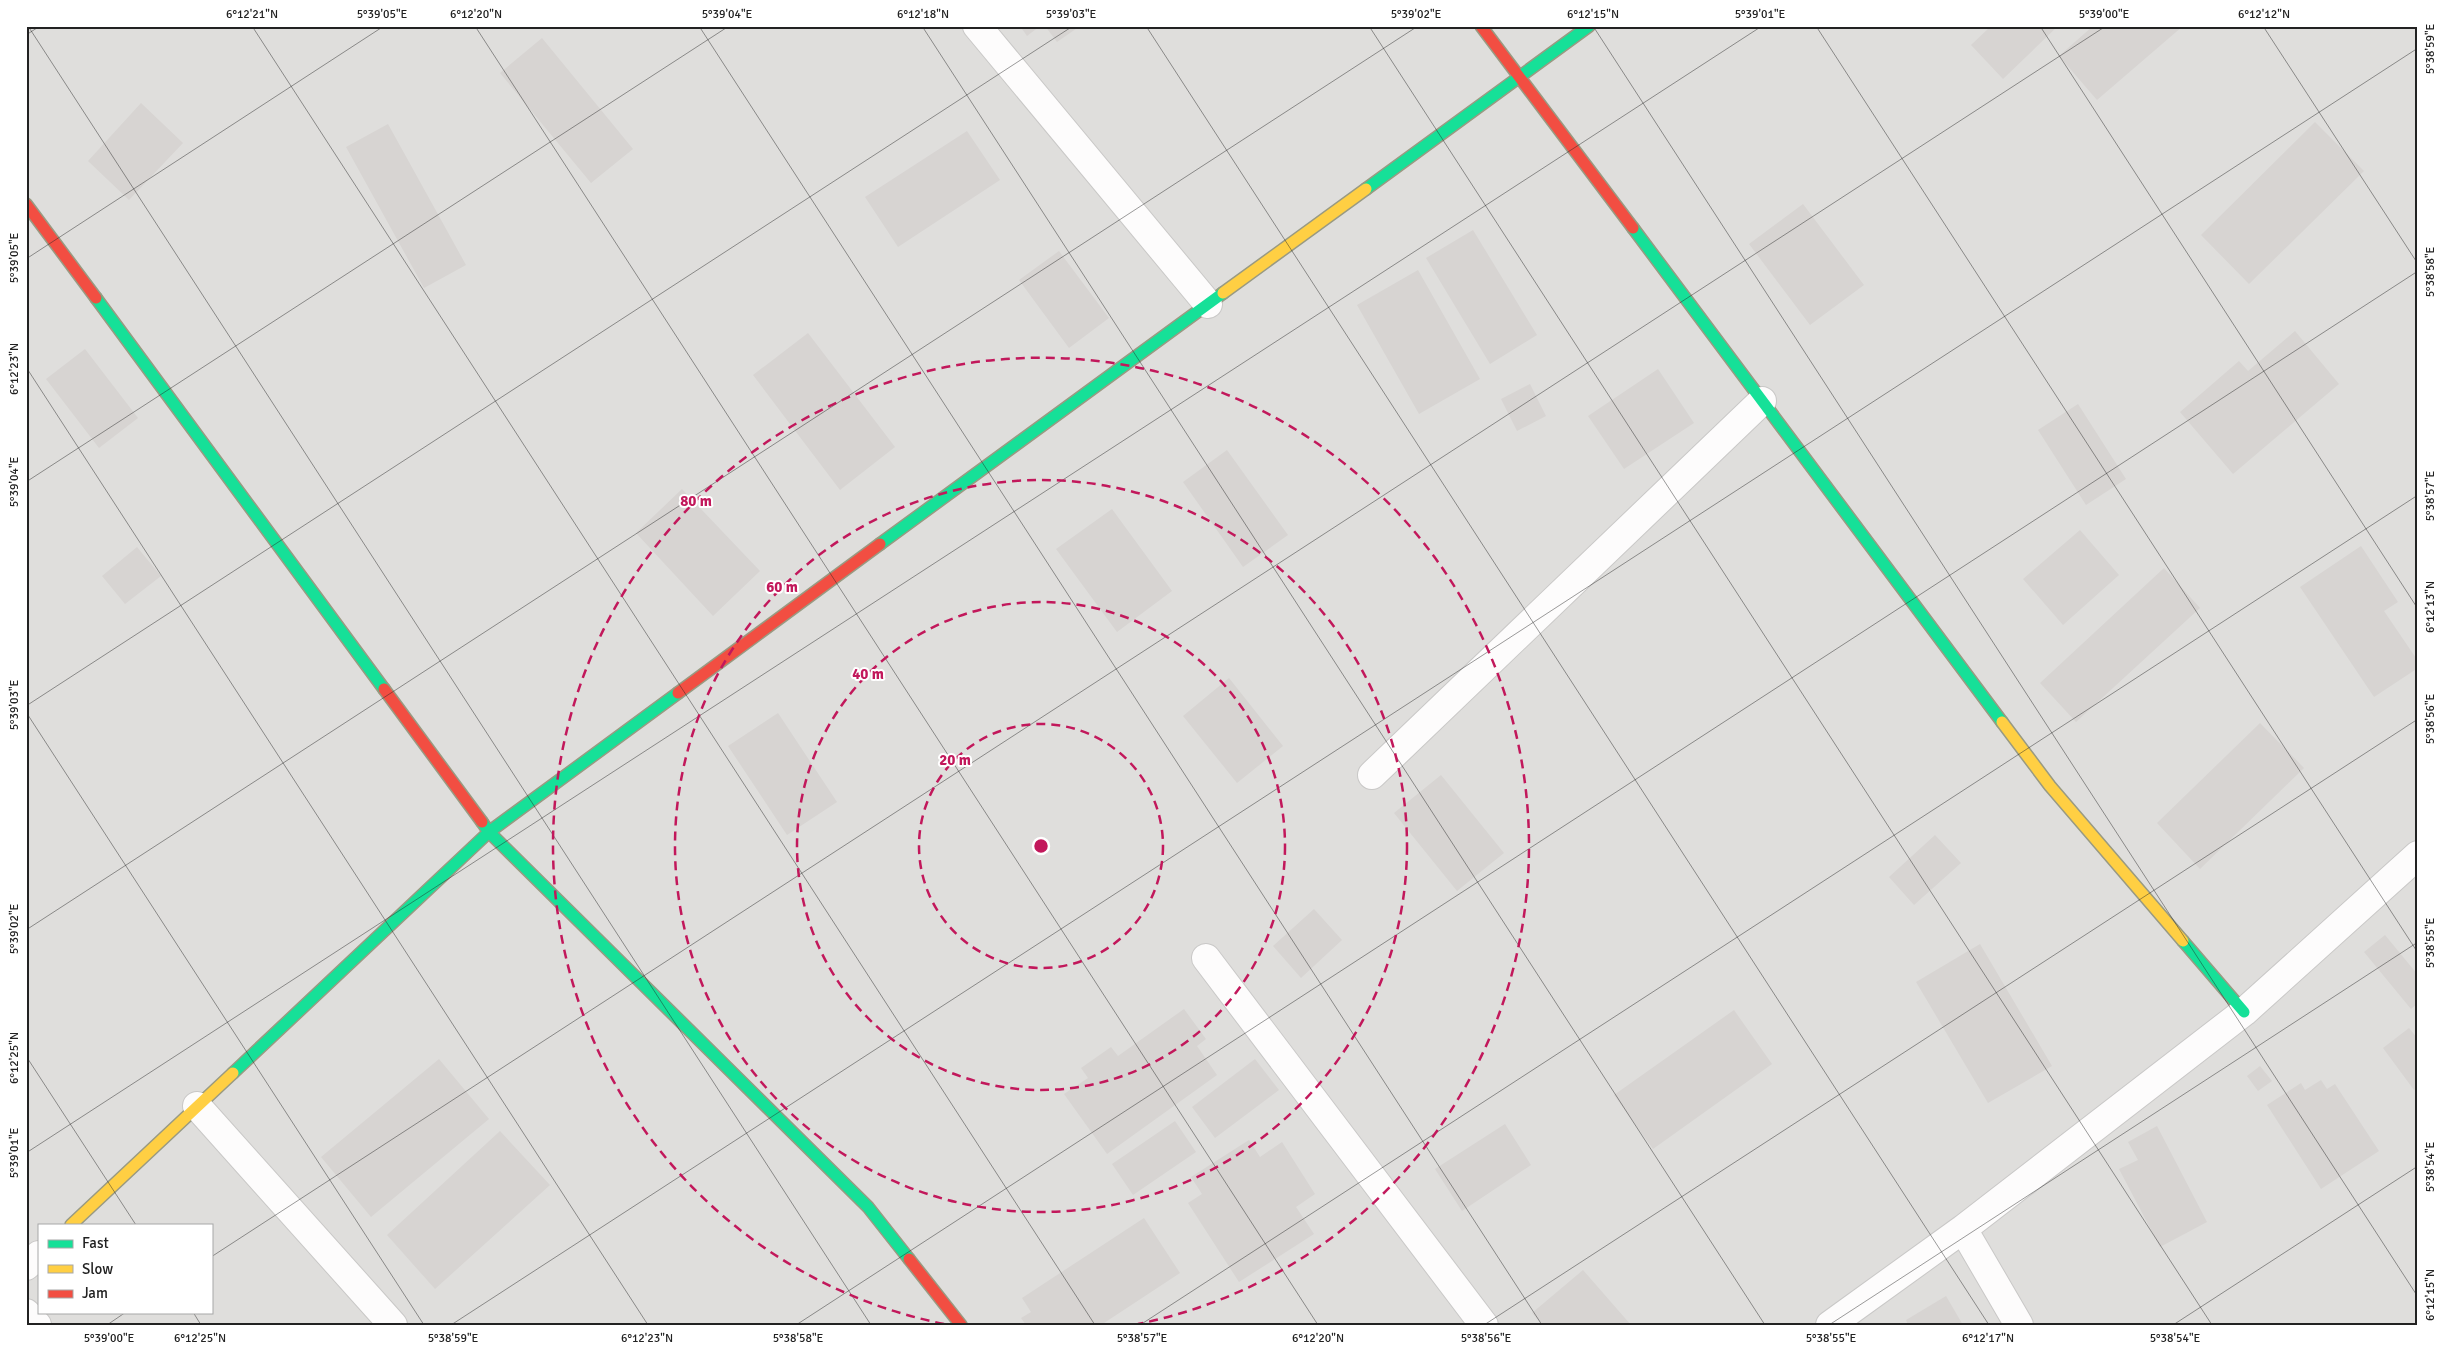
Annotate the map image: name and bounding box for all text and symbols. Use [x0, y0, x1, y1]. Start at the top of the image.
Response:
text: 6°12'21"N [226, 7, 278, 22]
text: 5°39'05"E [357, 7, 408, 22]
text: 6°12'20"N [450, 7, 502, 22]
text: 5°39'04"E [702, 7, 753, 22]
text: 6°12'18"N [897, 7, 949, 22]
text: 5°39'03"E [1046, 7, 1097, 22]
text: 5°39'02"E [1391, 7, 1442, 22]
text: 6°12'15"N [1567, 7, 1619, 22]
text: 5°39'01"E [1735, 7, 1786, 22]
text: 5°39'00"E [2079, 7, 2130, 22]
text: 6°12'12"N [2238, 7, 2290, 22]
text: 5°38'59"E [2423, 23, 2438, 74]
text: 5°39'05"E [7, 232, 22, 283]
text: 5°38'58"E [2423, 246, 2438, 297]
text: 6°12'23"N [7, 343, 22, 395]
text: 5°39'04"E [7, 456, 22, 507]
text: 5°38'57"E [2423, 470, 2438, 521]
text: 80 m [680, 492, 712, 510]
text: 60 m [766, 578, 798, 596]
text: 6°12'13"N [2423, 581, 2438, 633]
text: 40 m [852, 665, 884, 683]
text: 5°39'03"E [7, 679, 22, 730]
text: 5°38'56"E [2423, 693, 2438, 744]
text: 20 m [939, 751, 971, 769]
centre of rings [1032, 837, 1050, 855]
text: 5°39'02"E [7, 903, 22, 954]
text: 5°38'55"E [2423, 917, 2438, 968]
text: 6°12'25"N [7, 1032, 22, 1084]
text: 5°39'01"E [7, 1127, 22, 1178]
text: 5°38'54"E [2423, 1141, 2438, 1192]
legend [38, 1224, 212, 1314]
text: Fast [82, 1234, 109, 1252]
text: Slow [82, 1260, 113, 1278]
text: 6°12'15"N [2423, 1269, 2438, 1321]
text: Jam [82, 1284, 108, 1302]
text: 5°39'00"E [84, 1331, 135, 1346]
text: 6°12'25"N [174, 1331, 226, 1346]
text: 5°38'59"E [428, 1331, 479, 1346]
text: 6°12'23"N [621, 1331, 673, 1346]
text: 5°38'58"E [773, 1331, 824, 1346]
text: 5°38'57"E [1117, 1331, 1168, 1346]
text: 6°12'20"N [1292, 1331, 1344, 1346]
text: 5°38'56"E [1461, 1331, 1512, 1346]
text: 5°38'55"E [1806, 1331, 1857, 1346]
text: 6°12'17"N [1962, 1331, 2014, 1346]
text: 5°38'54"E [2150, 1331, 2201, 1346]

